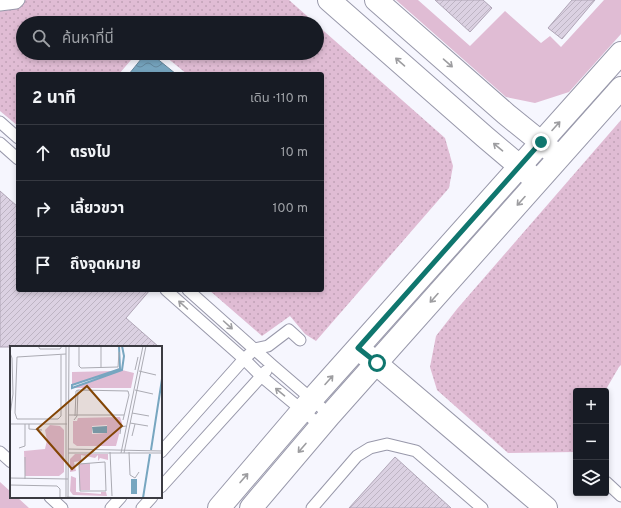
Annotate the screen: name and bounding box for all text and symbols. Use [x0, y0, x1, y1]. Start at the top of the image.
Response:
search box [16, 16, 324, 60]
icon: search [30, 27, 52, 49]
text: ค้นหาที่นี่ [62, 30, 114, 49]
one-way arrow [395, 57, 405, 66]
one-way arrow [443, 58, 453, 67]
text: 2 นาที [32, 88, 76, 110]
text: เดิน · 110 m [250, 91, 308, 107]
one-way arrow [551, 121, 560, 131]
route end [532, 133, 550, 151]
icon: ahead [32, 142, 54, 164]
one-way arrow [493, 143, 503, 152]
text: ตรงไป [70, 144, 111, 163]
text: 10 m [281, 145, 308, 161]
one-way arrow [516, 196, 526, 206]
icon: right [32, 198, 54, 220]
text: เลี้ยวขวา [70, 200, 124, 219]
text: 100 m [272, 201, 308, 217]
icon: arrive [32, 254, 54, 276]
text: ถึงจุดหมาย [70, 256, 141, 275]
one-way arrow [430, 293, 439, 304]
one-way arrow [178, 301, 189, 310]
one-way arrow [223, 321, 233, 330]
inset map [10, 346, 162, 498]
route start [368, 354, 386, 372]
one-way arrow [325, 375, 334, 385]
one-way arrow [275, 387, 286, 396]
map controls [573, 388, 609, 496]
button: + [573, 388, 609, 424]
button: − [573, 424, 609, 460]
one-way arrow [297, 443, 306, 453]
button: layers [573, 460, 609, 496]
one-way arrow [240, 473, 249, 484]

